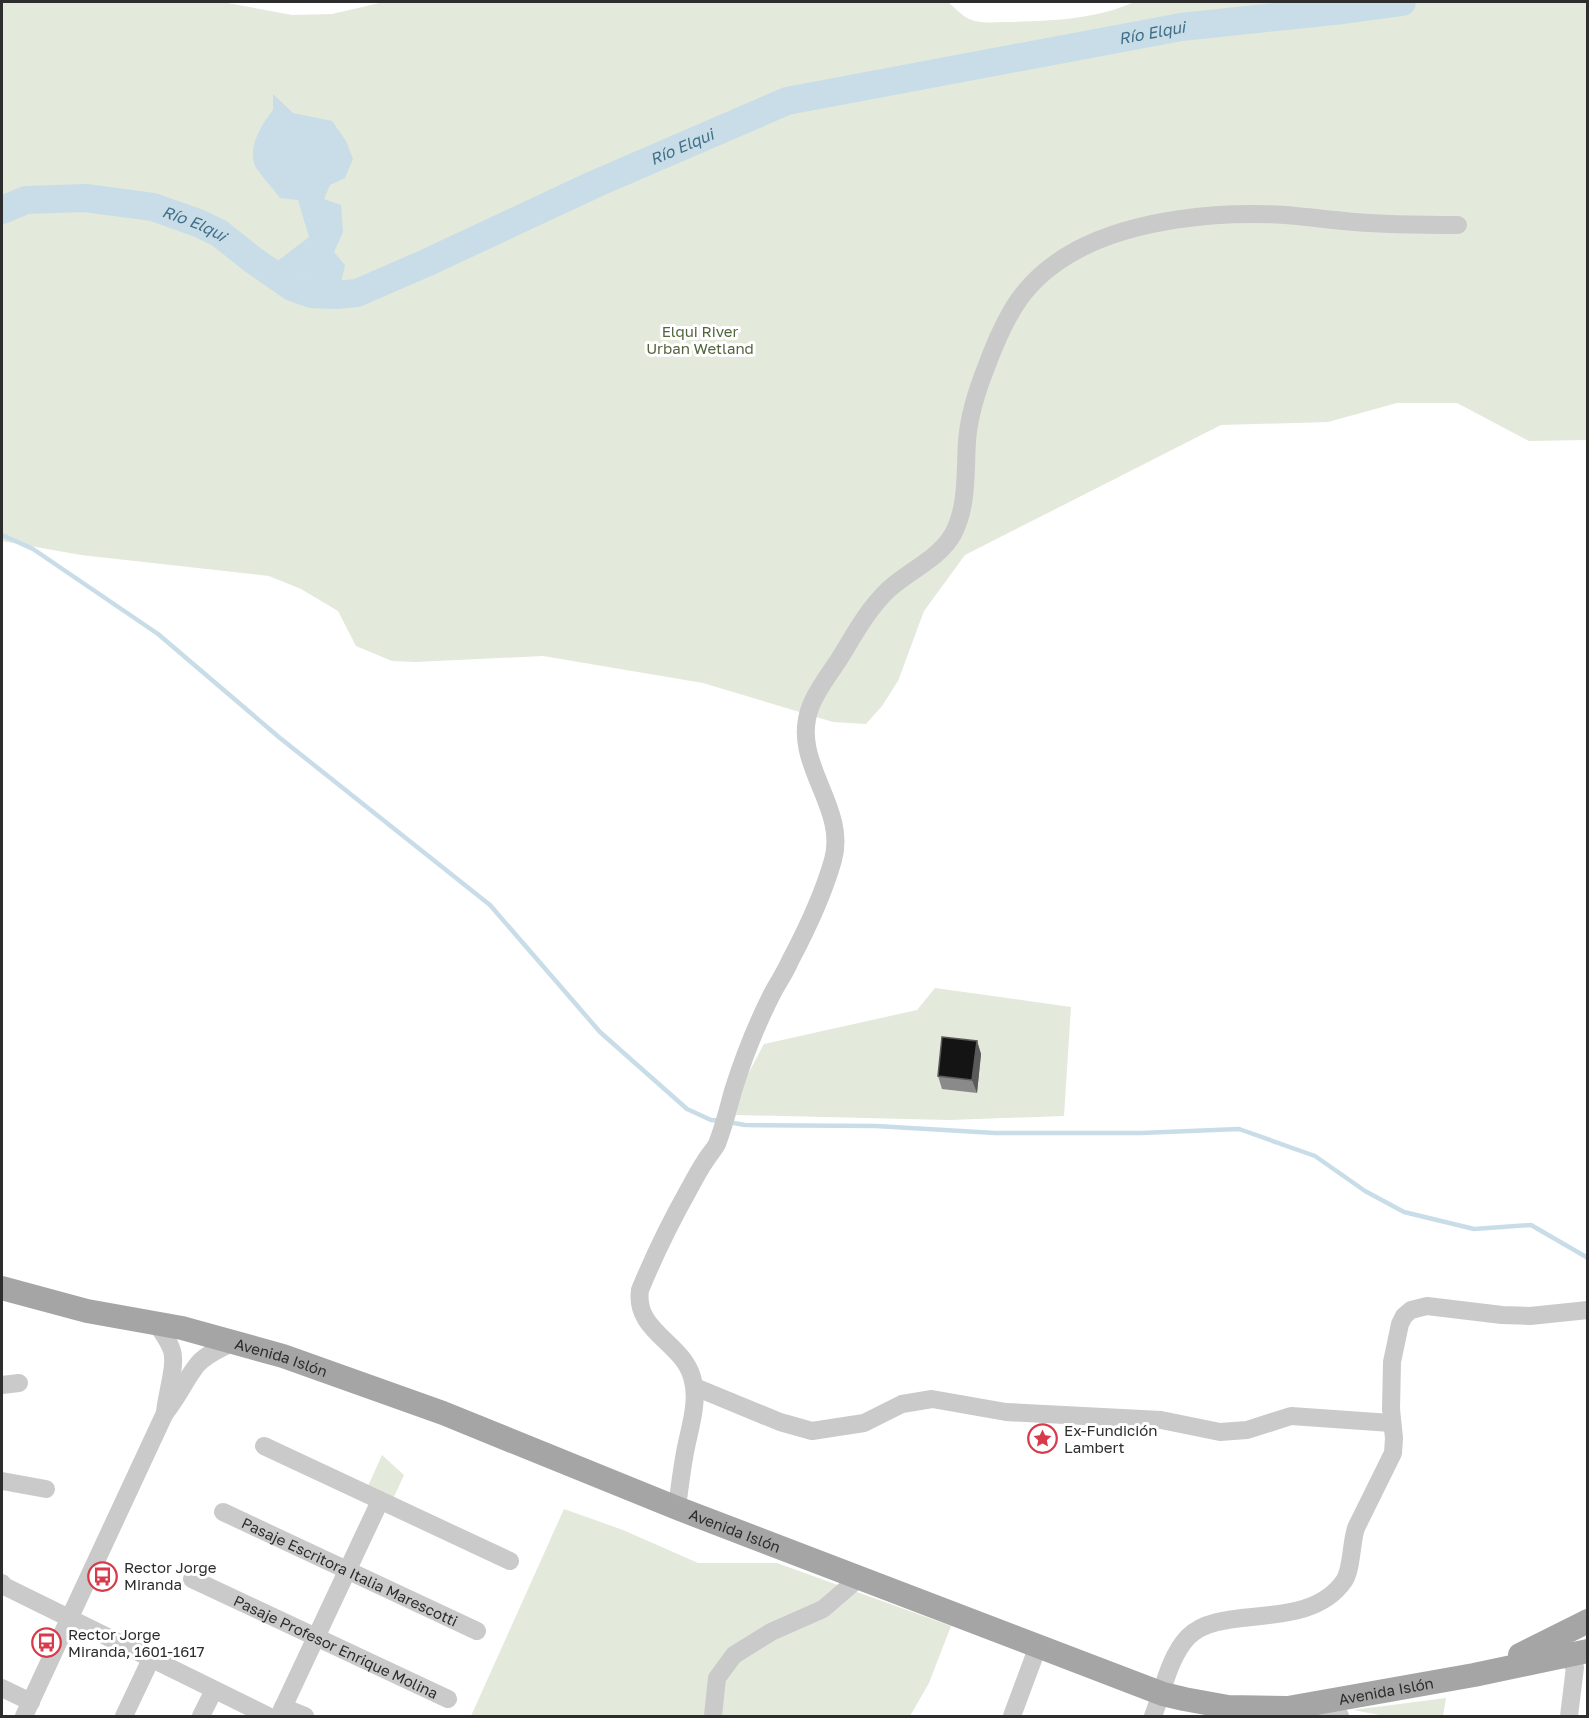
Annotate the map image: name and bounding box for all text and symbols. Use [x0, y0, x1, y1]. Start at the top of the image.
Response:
water label: Río Elqui [1117, 16, 1188, 49]
water label: Río Elqui [647, 123, 718, 169]
water label: Río Elqui [160, 201, 232, 246]
park label: Elqui River Urban Wetland [646, 322, 754, 357]
street label: Avenida Islón [233, 1334, 330, 1380]
place label: Ex-Fundición Lambert [1064, 1421, 1157, 1456]
place icon: Ex-Fundición Lambert [1027, 1423, 1059, 1455]
street label: Avenida Islón [687, 1505, 783, 1556]
street label: Pasaje Escritora Italia Marescotti [239, 1513, 461, 1630]
place label: Rector Jorge Miranda [124, 1558, 217, 1593]
bus stop icon: Rector Jorge Miranda [87, 1560, 119, 1592]
street label: Pasaje Profesor Enrique Molina [231, 1591, 441, 1702]
place label: Rector Jorge Miranda, 1601-1617 [68, 1625, 205, 1660]
bus stop icon: Rector Jorge Miranda, 1601-1617 [31, 1627, 63, 1659]
street label: Avenida Islón [1337, 1673, 1435, 1708]

